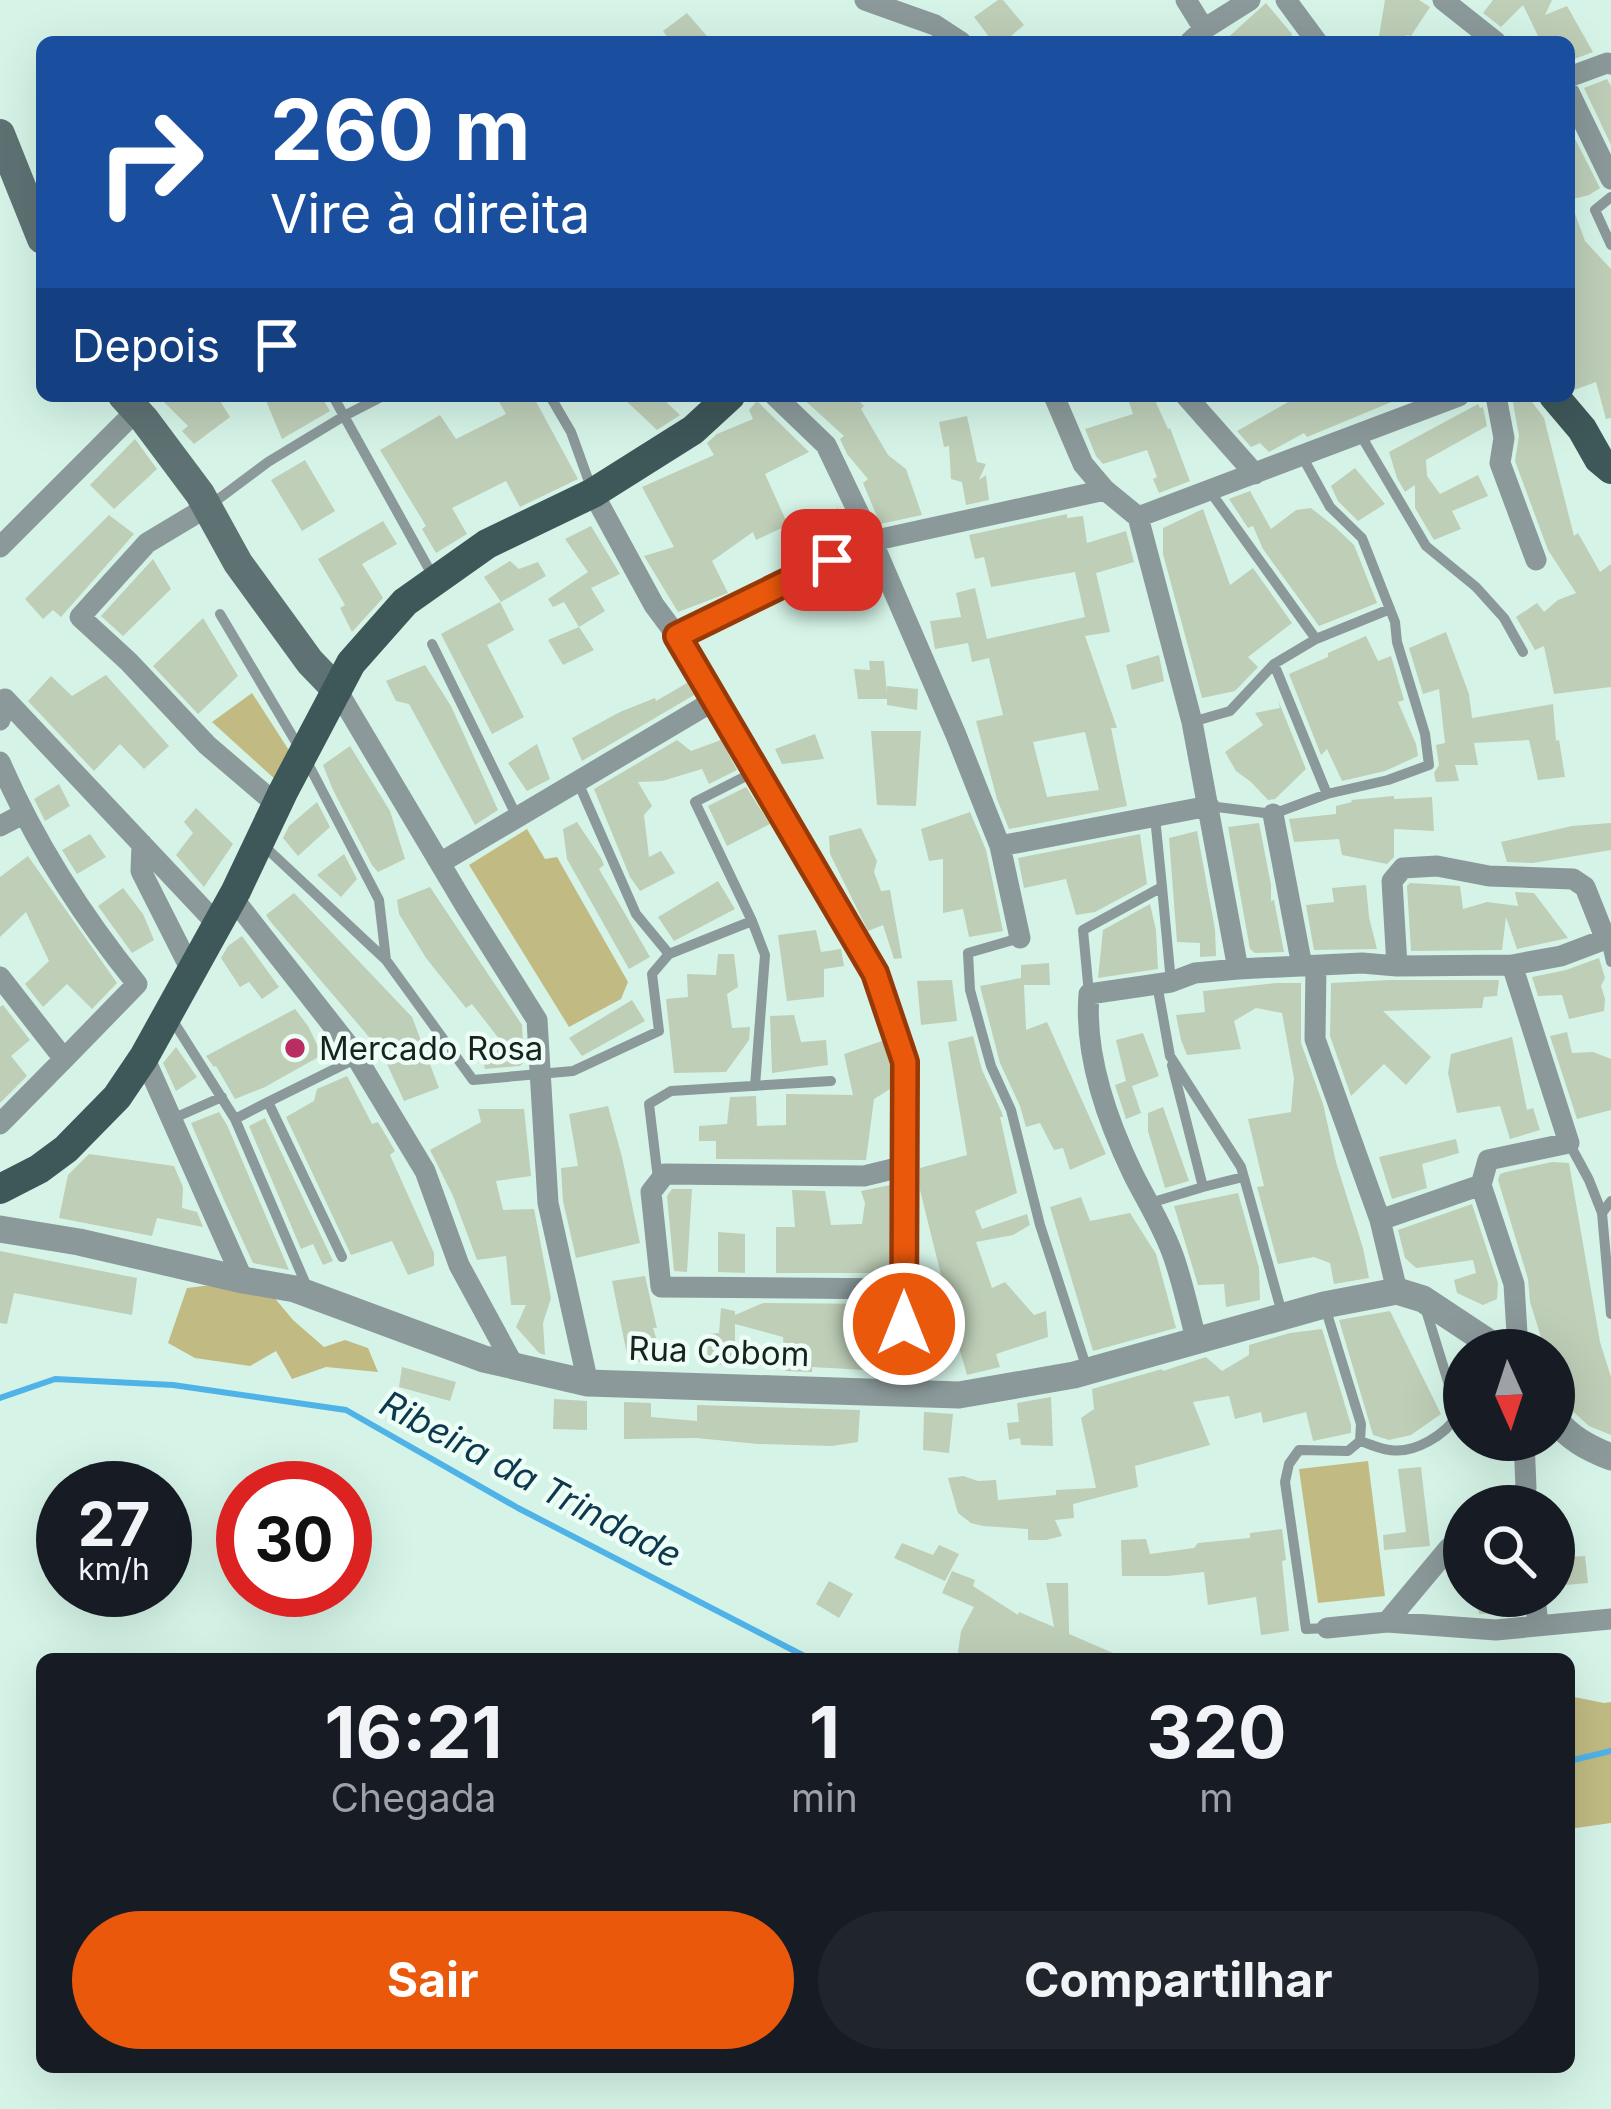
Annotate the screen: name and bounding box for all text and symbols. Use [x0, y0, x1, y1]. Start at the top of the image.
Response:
text: 260 m [270, 79, 531, 180]
icon: right [72, 84, 228, 240]
text: Vire à direita [270, 181, 590, 246]
icon: arrive [244, 312, 310, 378]
text: Depois [72, 318, 220, 373]
pin [781, 509, 883, 611]
icon: arrive [799, 527, 865, 593]
place label: Mercado Rosa [319, 1028, 543, 1068]
marker: Mercado Rosa [282, 1035, 308, 1061]
position arrow [841, 1261, 967, 1387]
street label: Rua Cobom [628, 1328, 810, 1374]
north arrow [1443, 1329, 1575, 1461]
map controls [1443, 1329, 1575, 1617]
water label: Ribeira da Trindade [373, 1381, 689, 1577]
speed limit sign: 30 [216, 1461, 372, 1617]
button: search [1443, 1485, 1575, 1617]
text: 27 [78, 1488, 150, 1560]
text: km/h [78, 1551, 150, 1587]
text: 16:21 [324, 1688, 503, 1775]
text: 1 [809, 1688, 840, 1775]
text: 320 [1146, 1688, 1287, 1775]
text: Chegada [331, 1774, 496, 1821]
text: min [791, 1774, 858, 1821]
text: m [1199, 1774, 1233, 1821]
button: Sair [72, 1911, 794, 2049]
button: Compartilhar [818, 1911, 1539, 2049]

